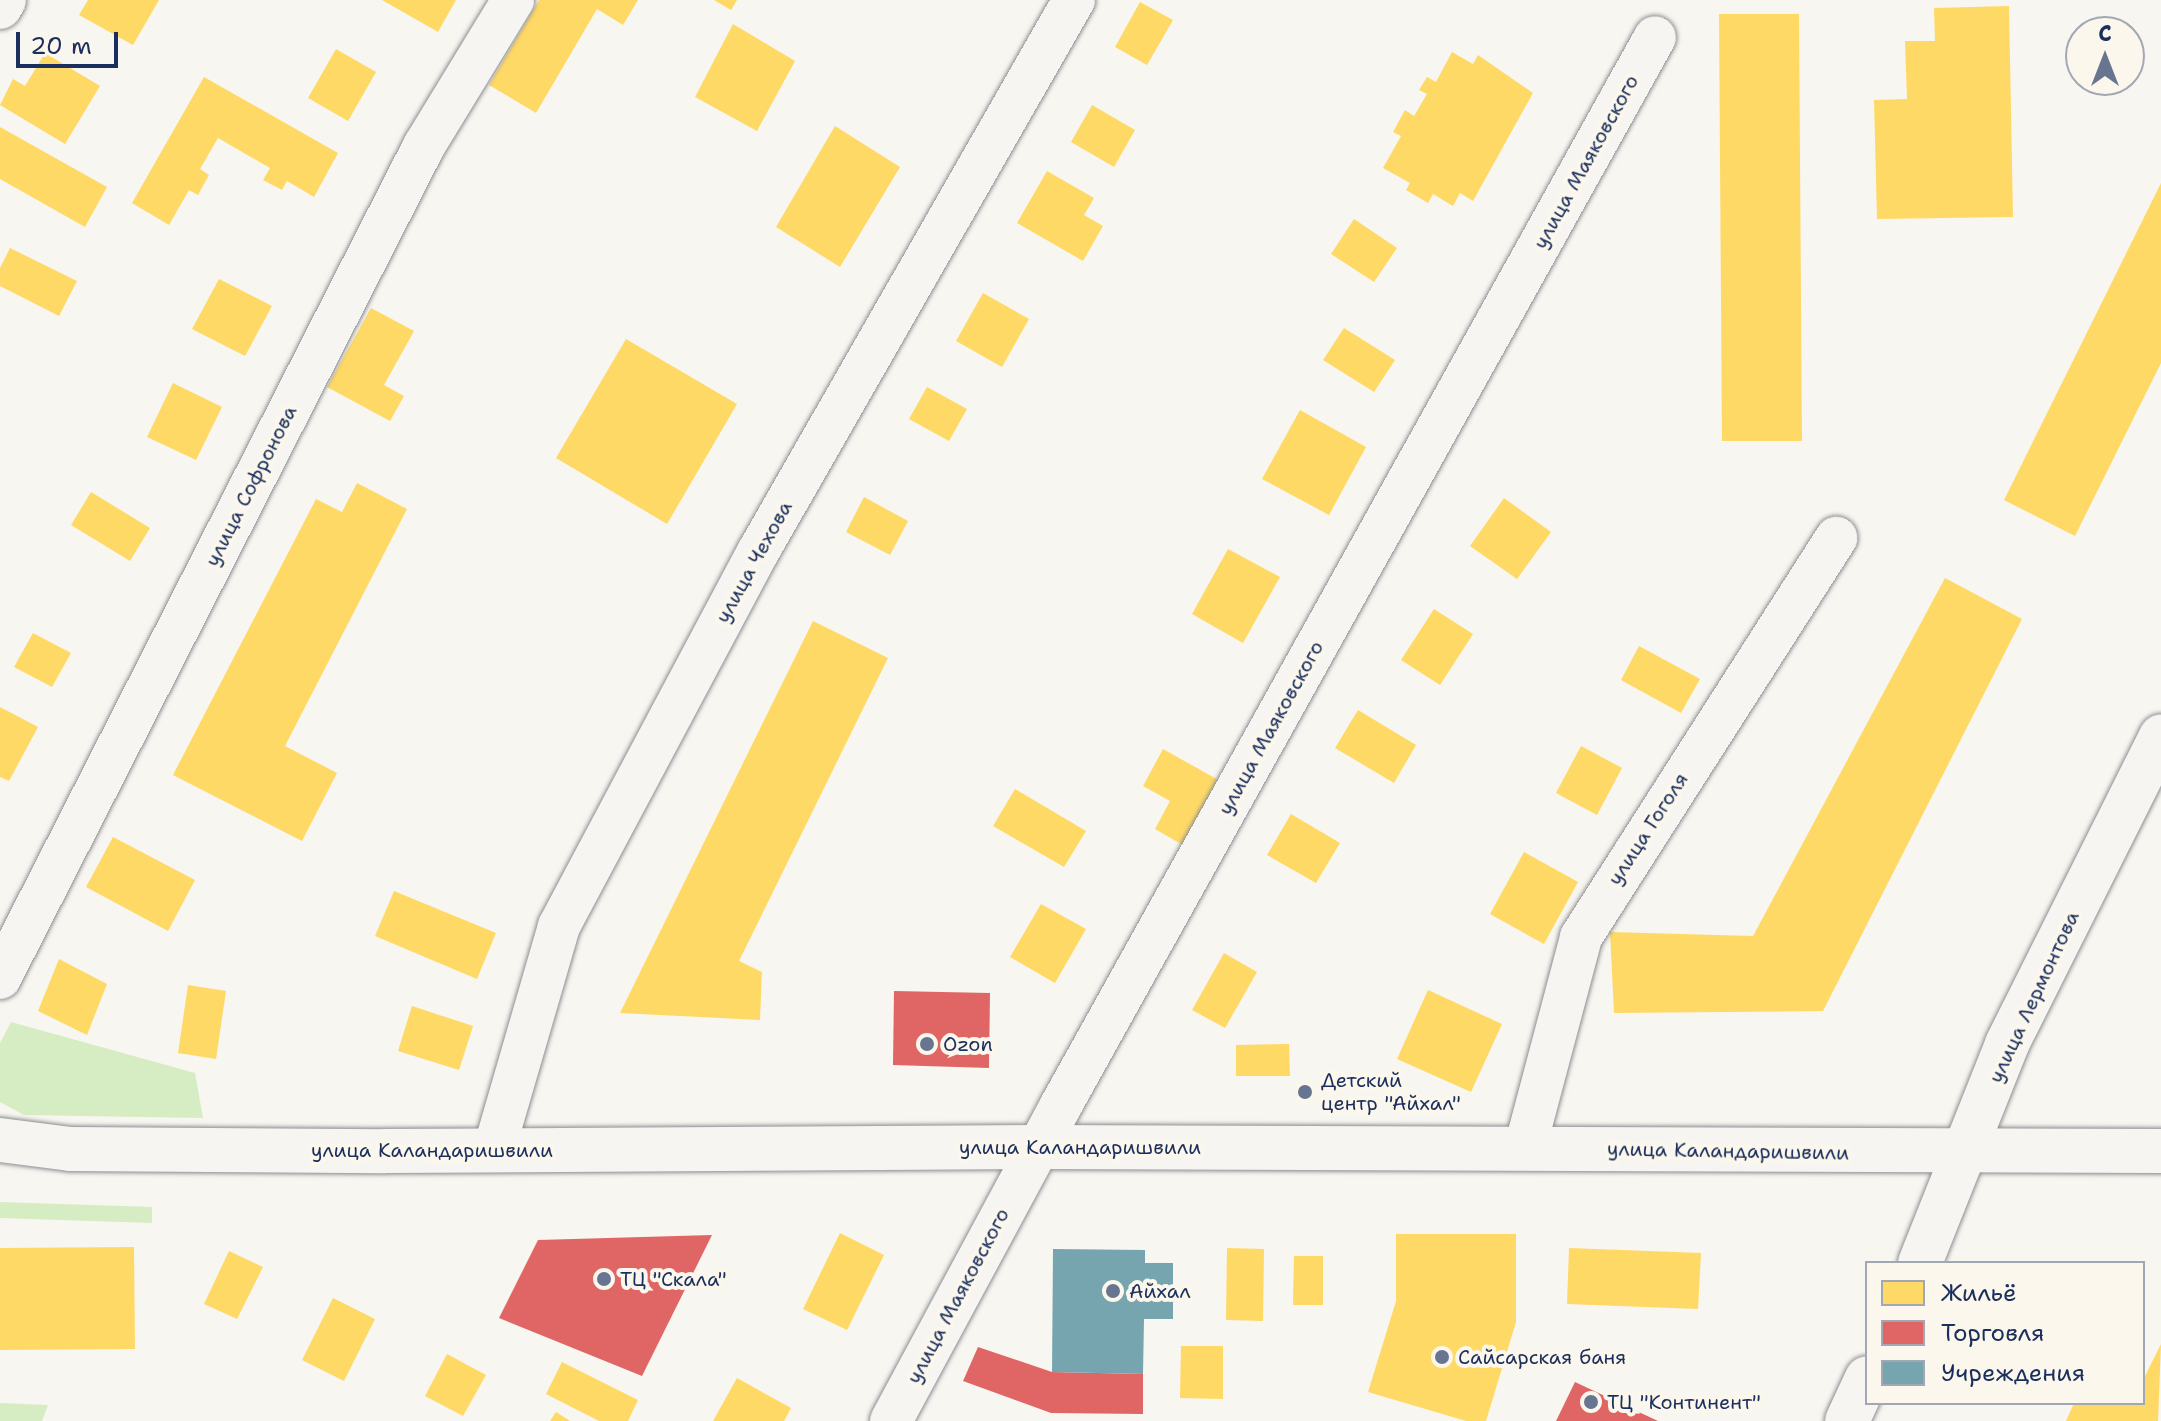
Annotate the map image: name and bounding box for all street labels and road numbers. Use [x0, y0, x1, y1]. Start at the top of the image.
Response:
street label: улица Маяковского [1528, 71, 1644, 253]
street label: улица Софронова [200, 402, 302, 570]
street label: улица Чехова [711, 497, 797, 627]
street label: улица Маяковского [1213, 637, 1329, 819]
street label: улица Гоголя [1603, 768, 1693, 890]
street label: улица Лермонтова [1984, 907, 2084, 1087]
street label: улица Каландаришвили [959, 1135, 1201, 1159]
street label: улица Каландаришвили [1607, 1137, 1849, 1165]
street label: улица Каландаришвили [311, 1138, 553, 1162]
street label: улица Маяковского [902, 1204, 1014, 1388]

